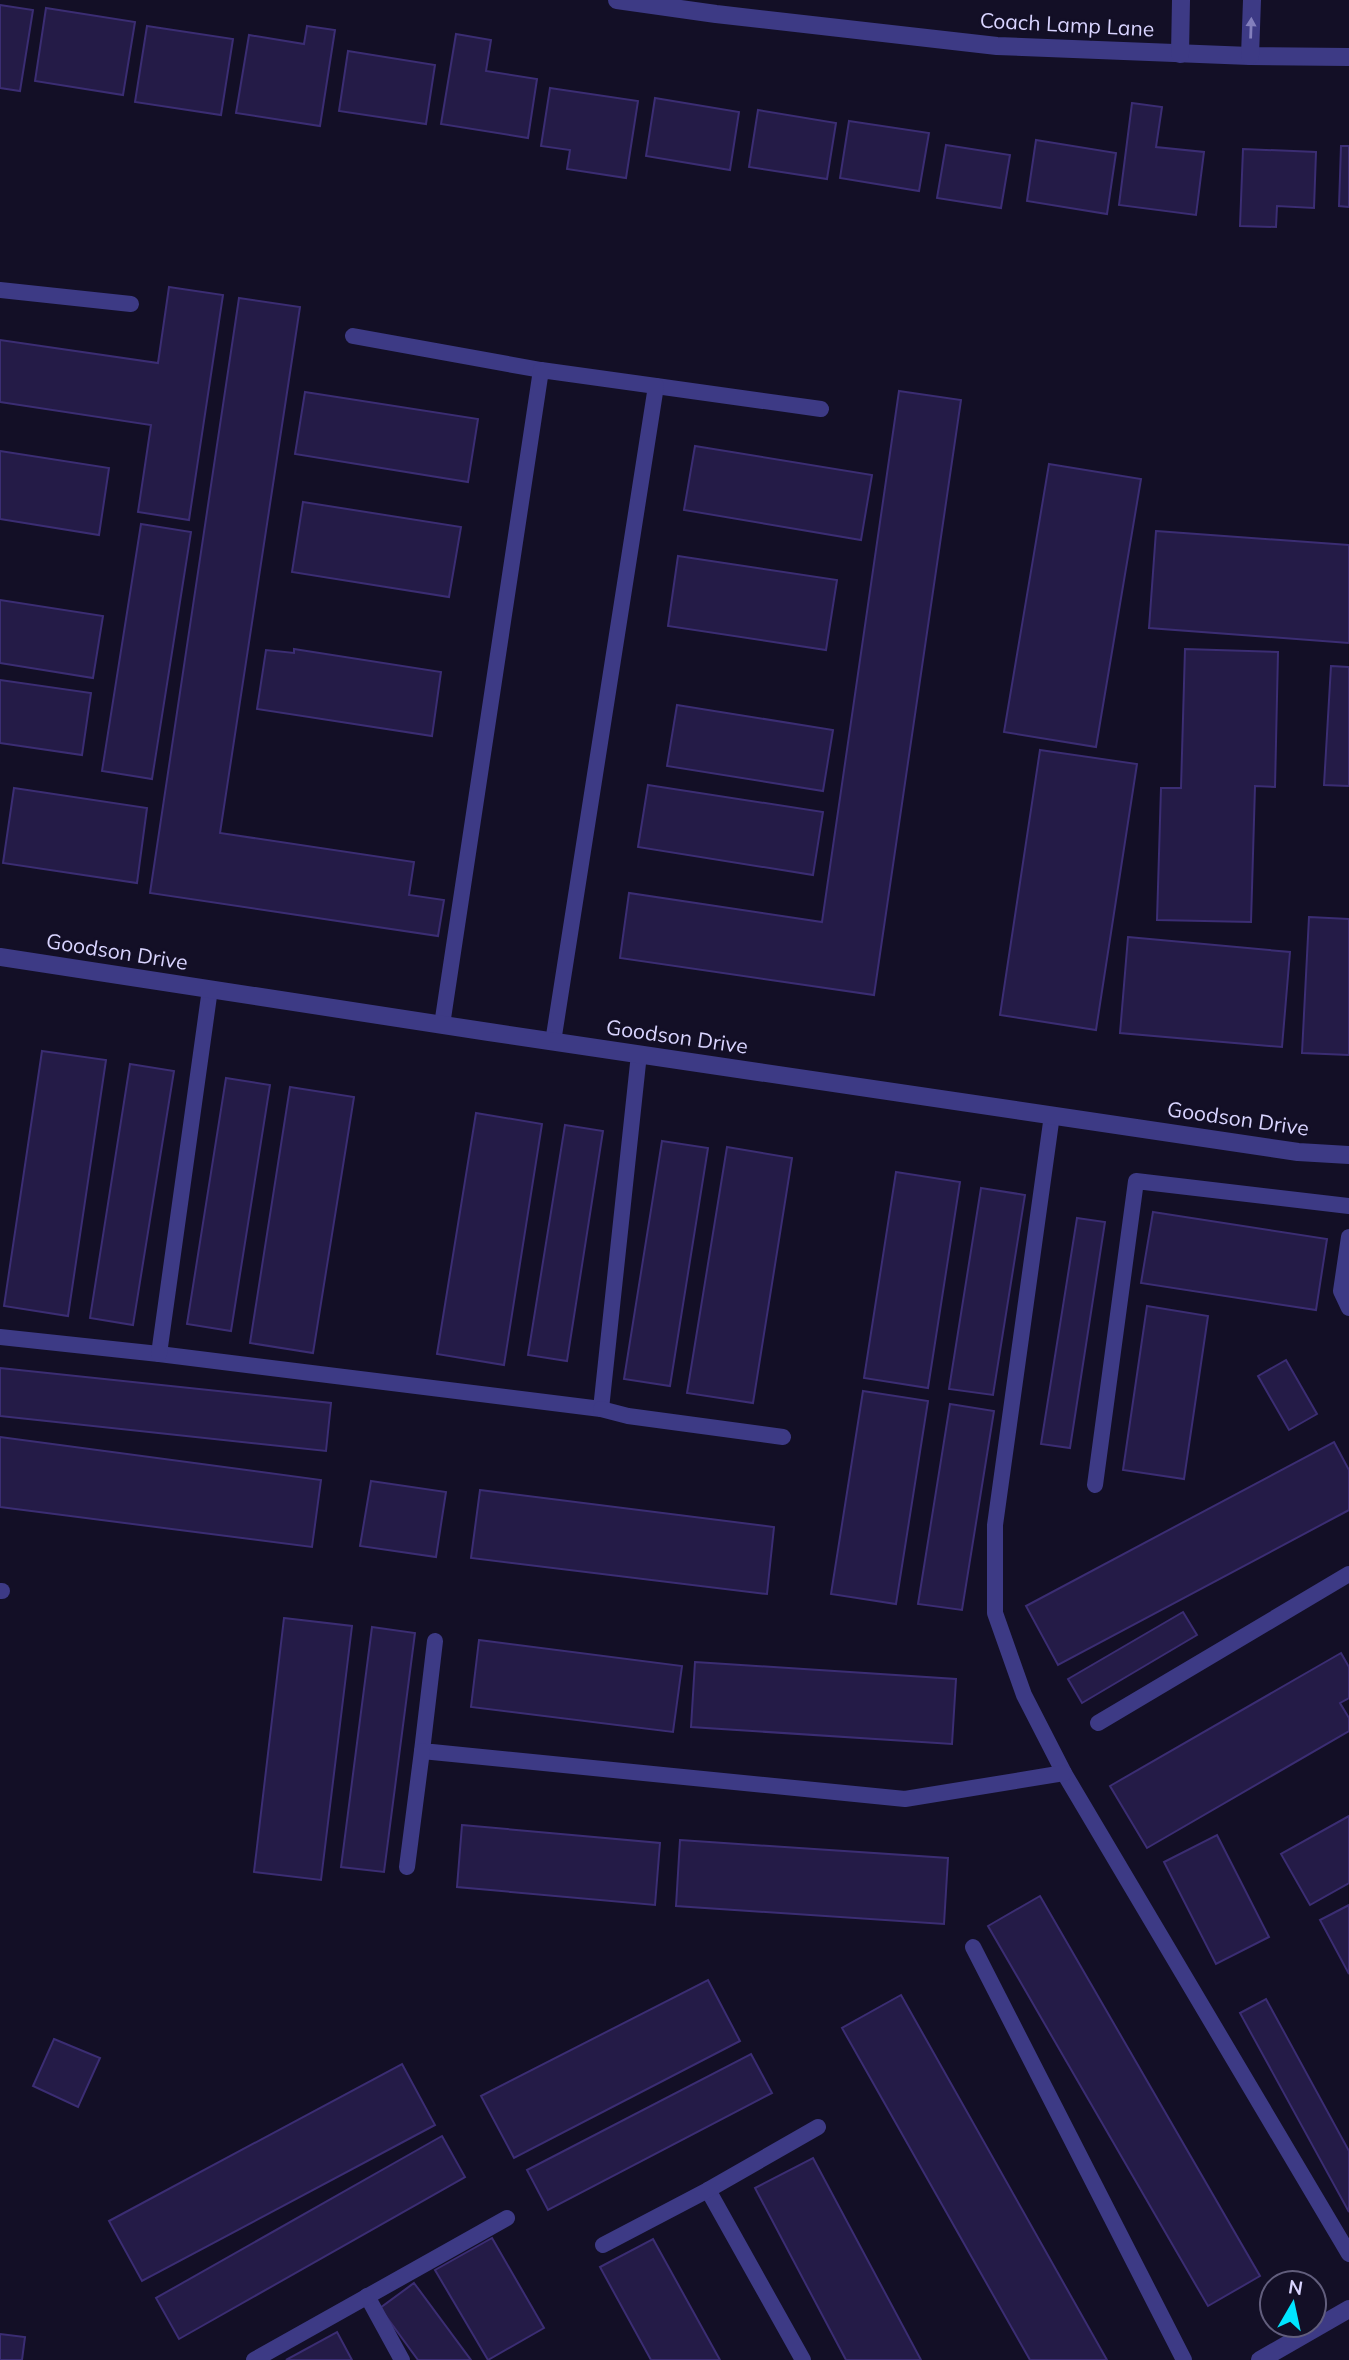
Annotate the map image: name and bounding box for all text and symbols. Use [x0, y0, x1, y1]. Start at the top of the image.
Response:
street label: Coach Lamp Lane [979, 6, 1155, 42]
one-way arrow [1246, 17, 1257, 39]
street label: Goodson Drive [45, 927, 190, 975]
street label: Goodson Drive [605, 1013, 750, 1059]
street label: Goodson Drive [1166, 1095, 1311, 1141]
north arrow [1258, 2269, 1328, 2339]
text: N [1287, 2274, 1305, 2300]

